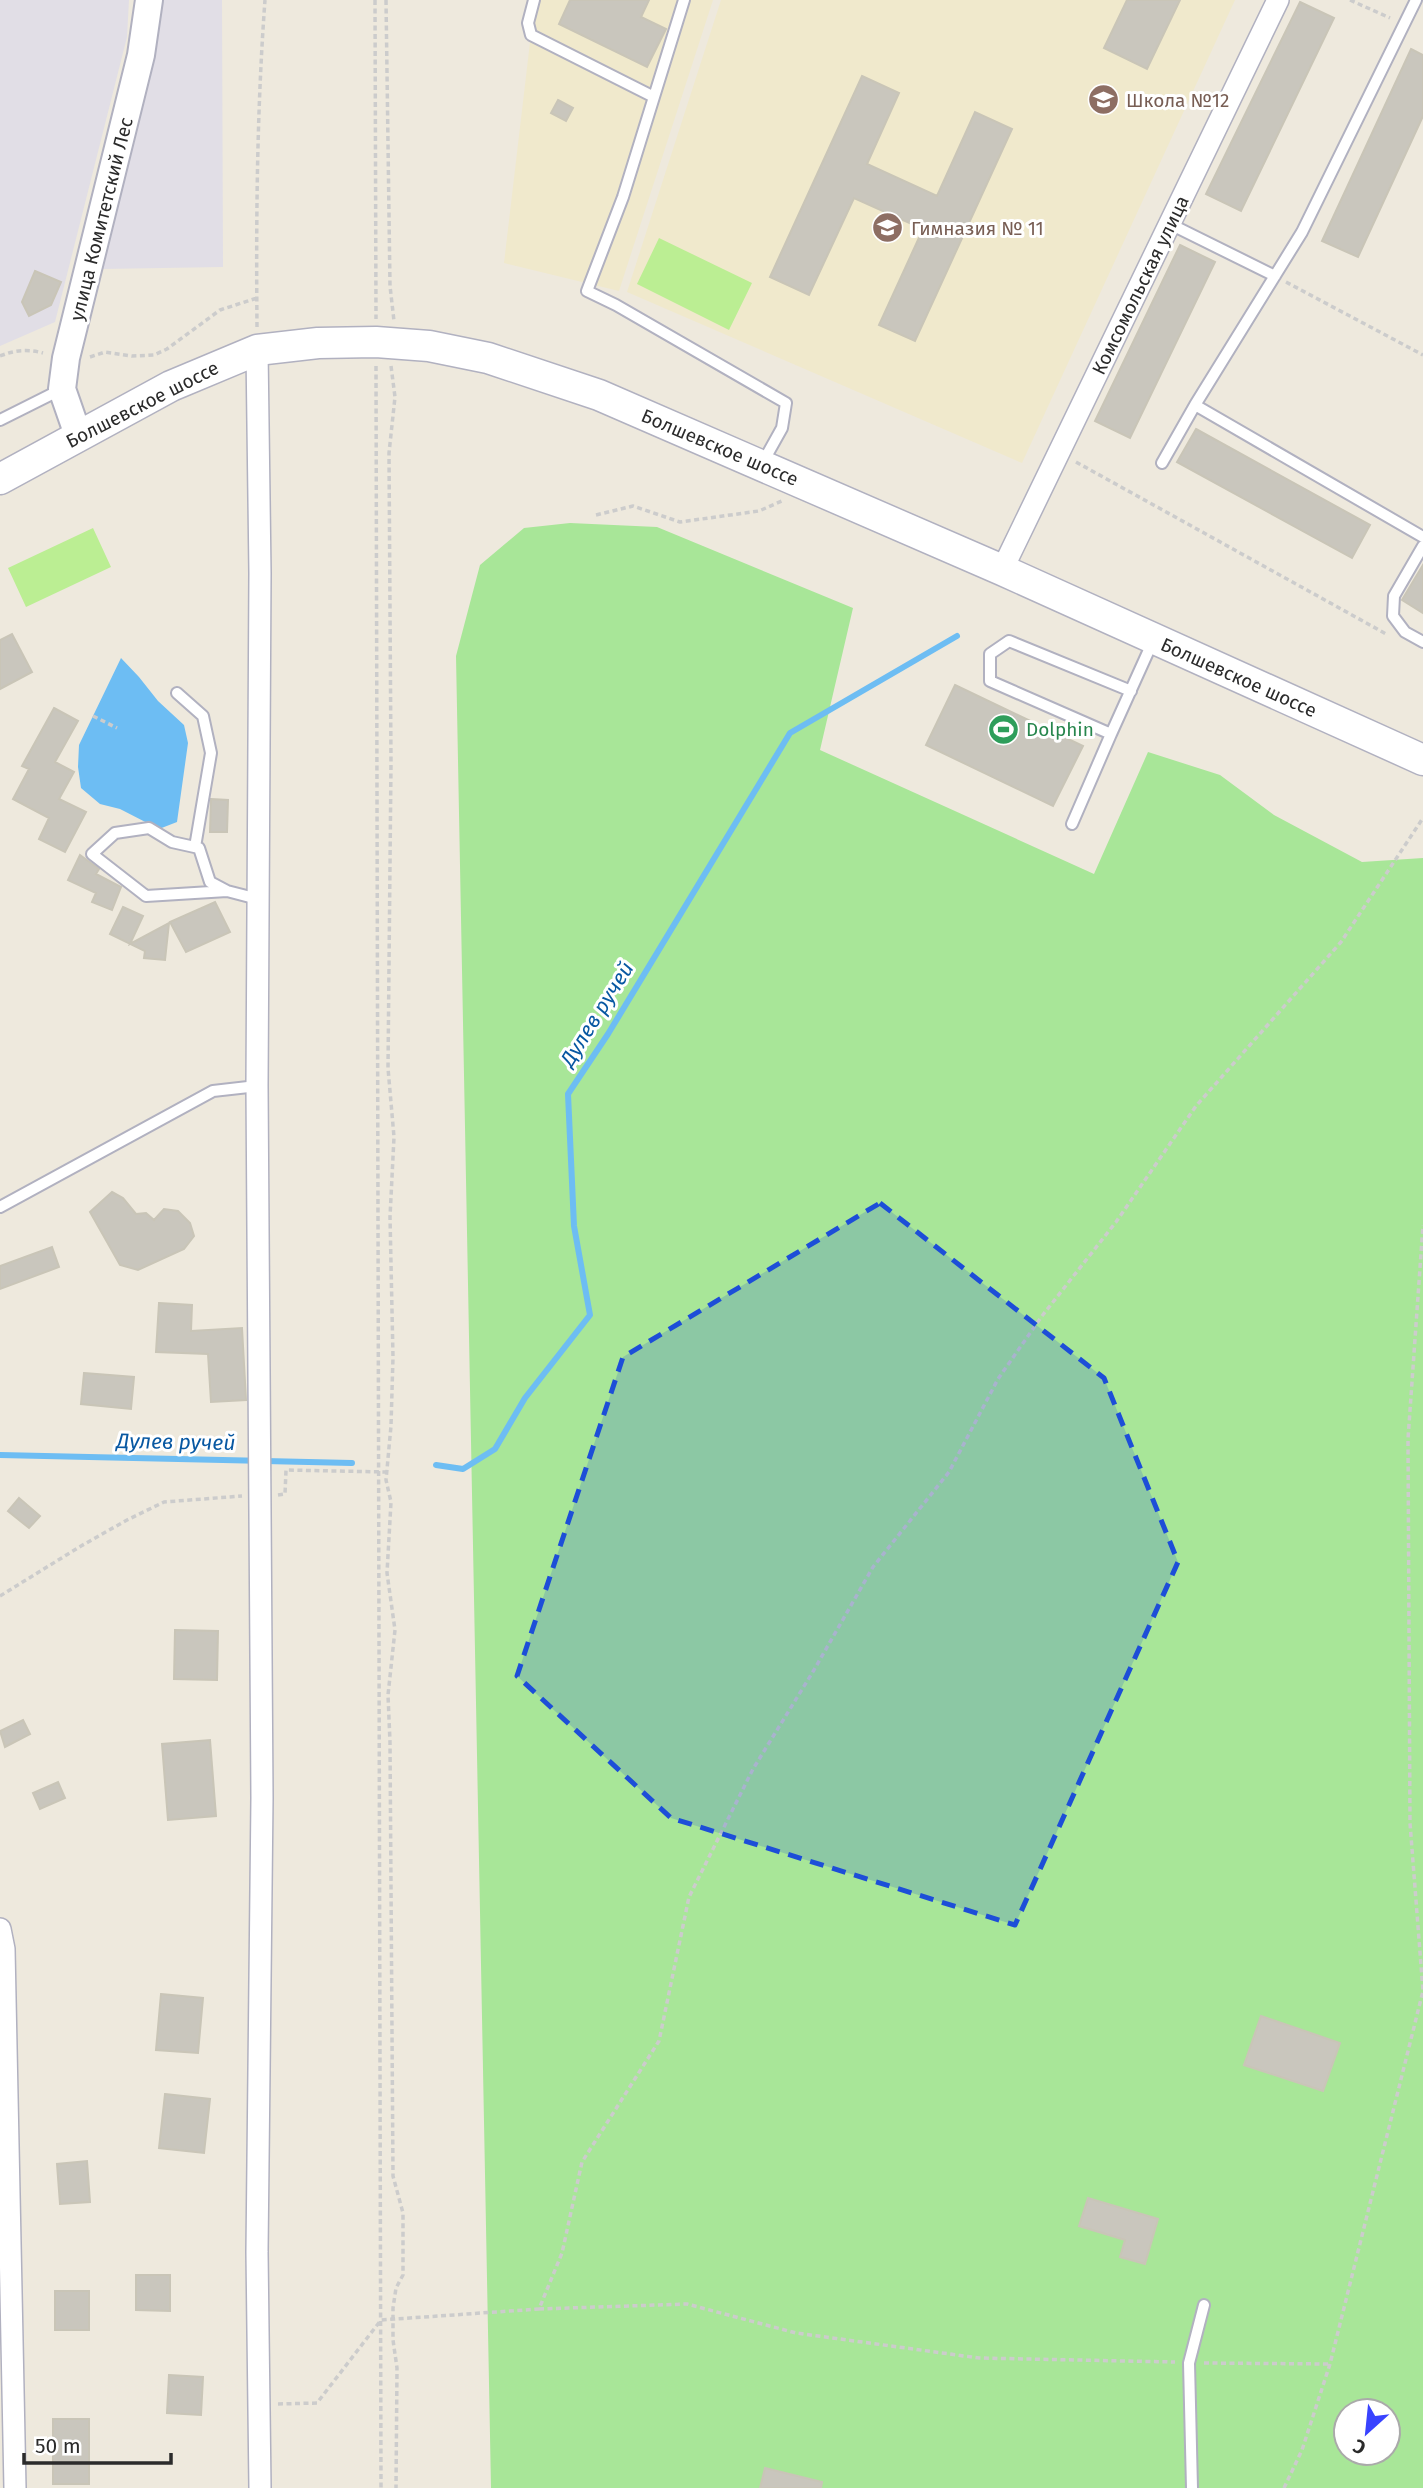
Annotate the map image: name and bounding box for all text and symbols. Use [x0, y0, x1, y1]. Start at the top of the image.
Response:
school or university icon: Школа №12 [1086, 83, 1120, 117]
place label: Школа №12 [1126, 89, 1229, 112]
street label: улица Комитетский Лес [65, 115, 138, 323]
street label: Комсомольская улица [1087, 192, 1194, 379]
school or university icon: Гимназия № 11 [871, 211, 905, 245]
place label: Гимназия № 11 [911, 217, 1044, 240]
street label: Болшевское шоссе [62, 356, 222, 453]
street label: Болшевское шоссе [638, 404, 802, 491]
street label: Болшевское шоссе [1157, 633, 1320, 722]
sports icon: Dolphin [986, 712, 1020, 746]
place label: Dolphin [1026, 718, 1094, 741]
water label: Дулев ручей [553, 957, 639, 1073]
water label: Дулев ручей [114, 1428, 236, 1456]
north arrow [1332, 2397, 1402, 2467]
scale bar [24, 2422, 172, 2466]
text: 50 m [35, 2433, 81, 2459]
text: С [1349, 2434, 1370, 2459]

